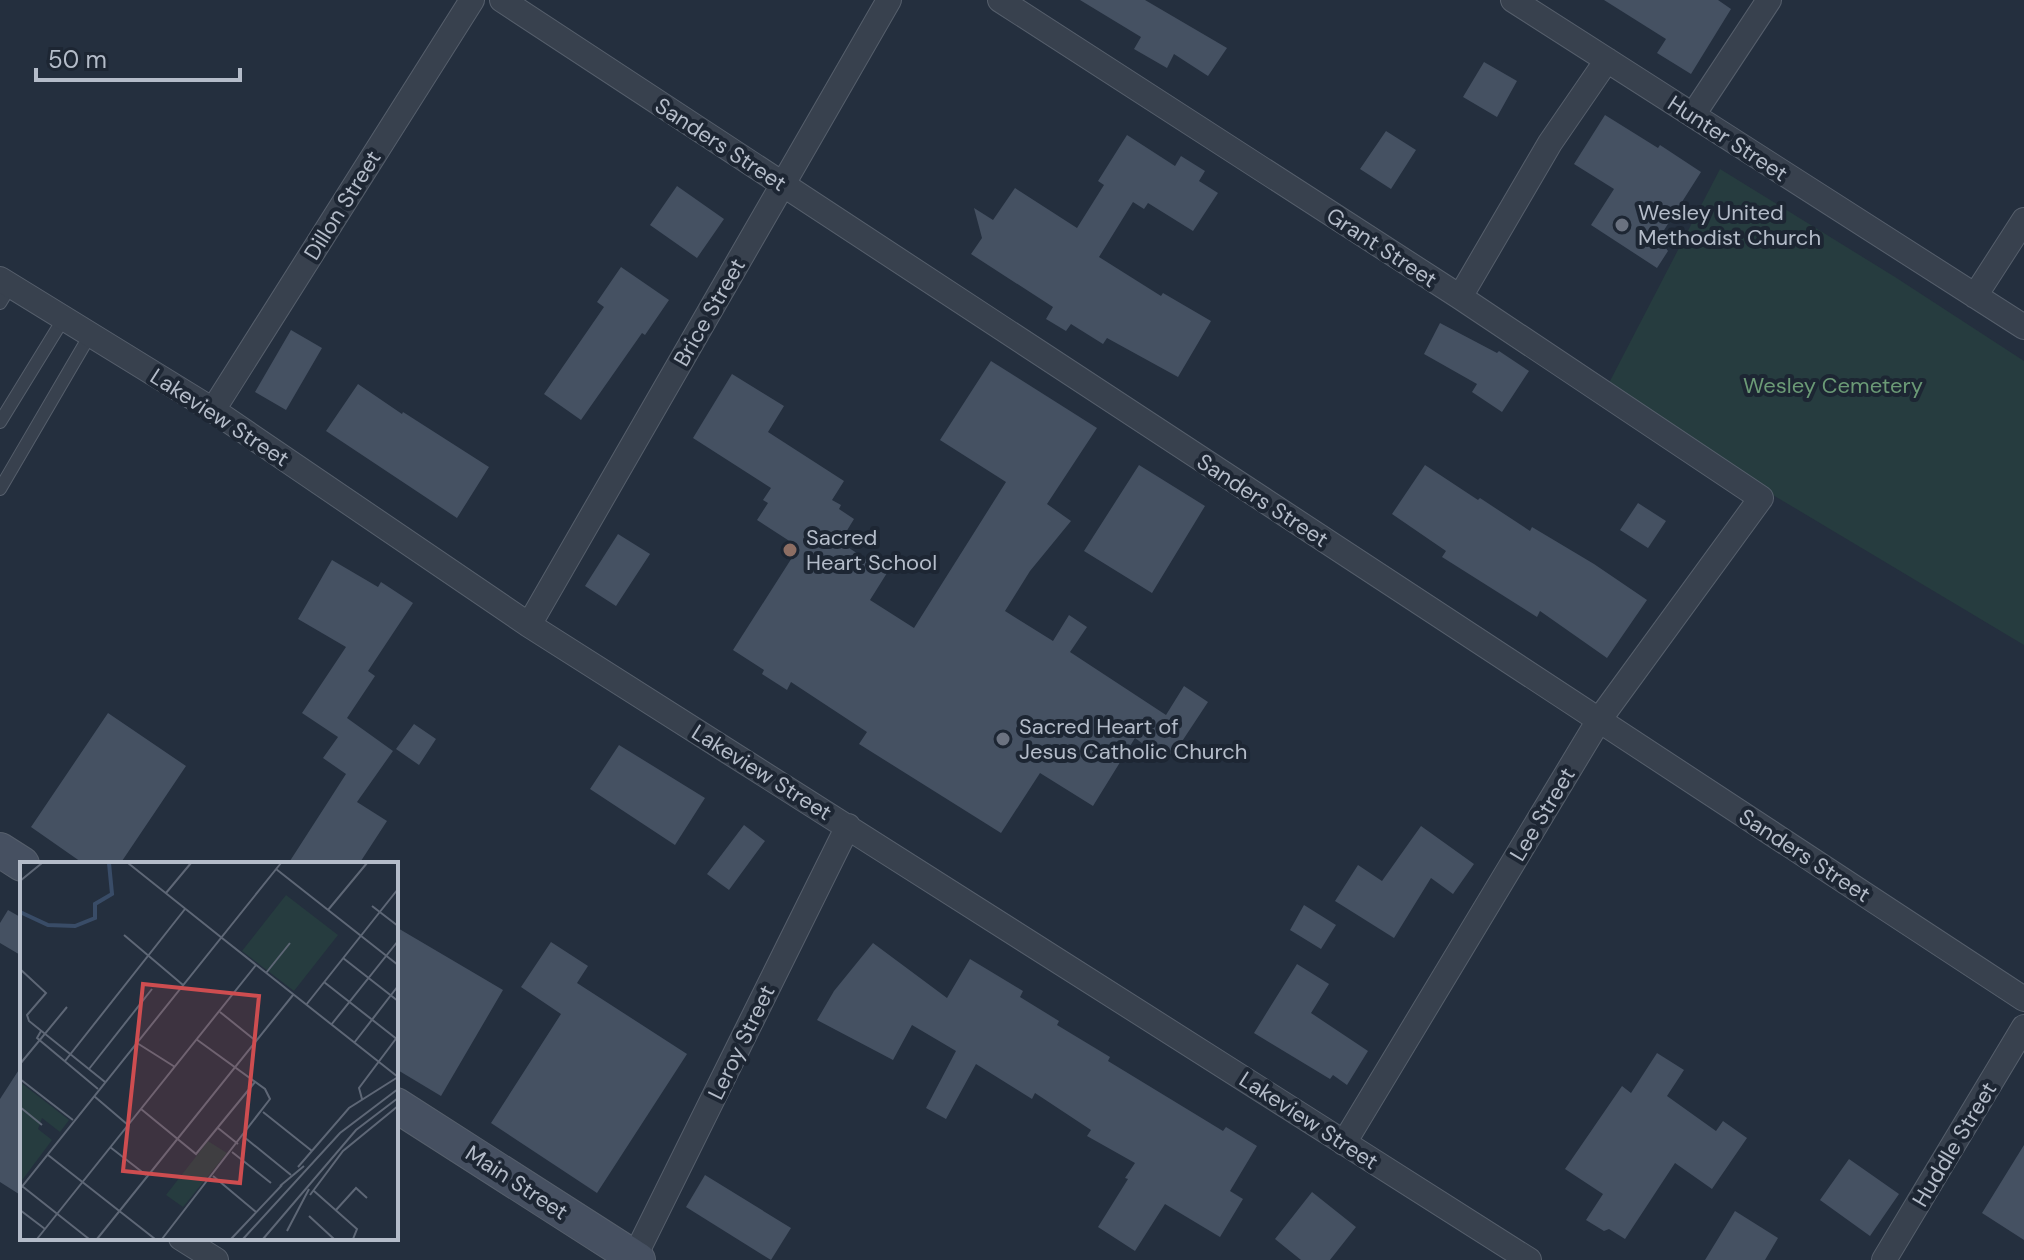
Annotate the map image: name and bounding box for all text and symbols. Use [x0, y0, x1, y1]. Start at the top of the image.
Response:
scale bar [36, 32, 240, 82]
text: 50 m [48, 44, 107, 75]
street label: Hunter Street [1662, 89, 1793, 188]
street label: Sanders Street [649, 91, 792, 198]
street label: Dillon Street [297, 145, 388, 266]
place label: Wesley United Methodist Church [1638, 198, 1821, 252]
street label: Grant Street [1321, 201, 1443, 294]
marker: Wesley United Methodist Church [1613, 216, 1631, 234]
street label: Brice Street [667, 253, 752, 371]
street label: Lakeview Street [145, 362, 295, 473]
park label: Wesley Cemetery [1743, 371, 1923, 400]
street label: Sanders Street [1191, 447, 1334, 554]
place label: Sacred Heart School [806, 523, 937, 577]
marker: Sacred Heart School [781, 541, 799, 559]
place label: Sacred Heart of Jesus Catholic Church [1019, 712, 1247, 766]
street label: Lakeview Street [686, 718, 837, 827]
marker: Sacred Heart of Jesus Catholic Church [994, 730, 1012, 748]
street label: Lee Street [1503, 762, 1582, 866]
street label: Sanders Street [1733, 802, 1876, 909]
inset map [20, 862, 398, 1240]
street label: Leroy Street [701, 980, 782, 1104]
street label: Lakeview Street [1234, 1065, 1384, 1176]
street label: Huddle Street [1906, 1076, 2003, 1212]
street label: Main Street [460, 1139, 574, 1226]

